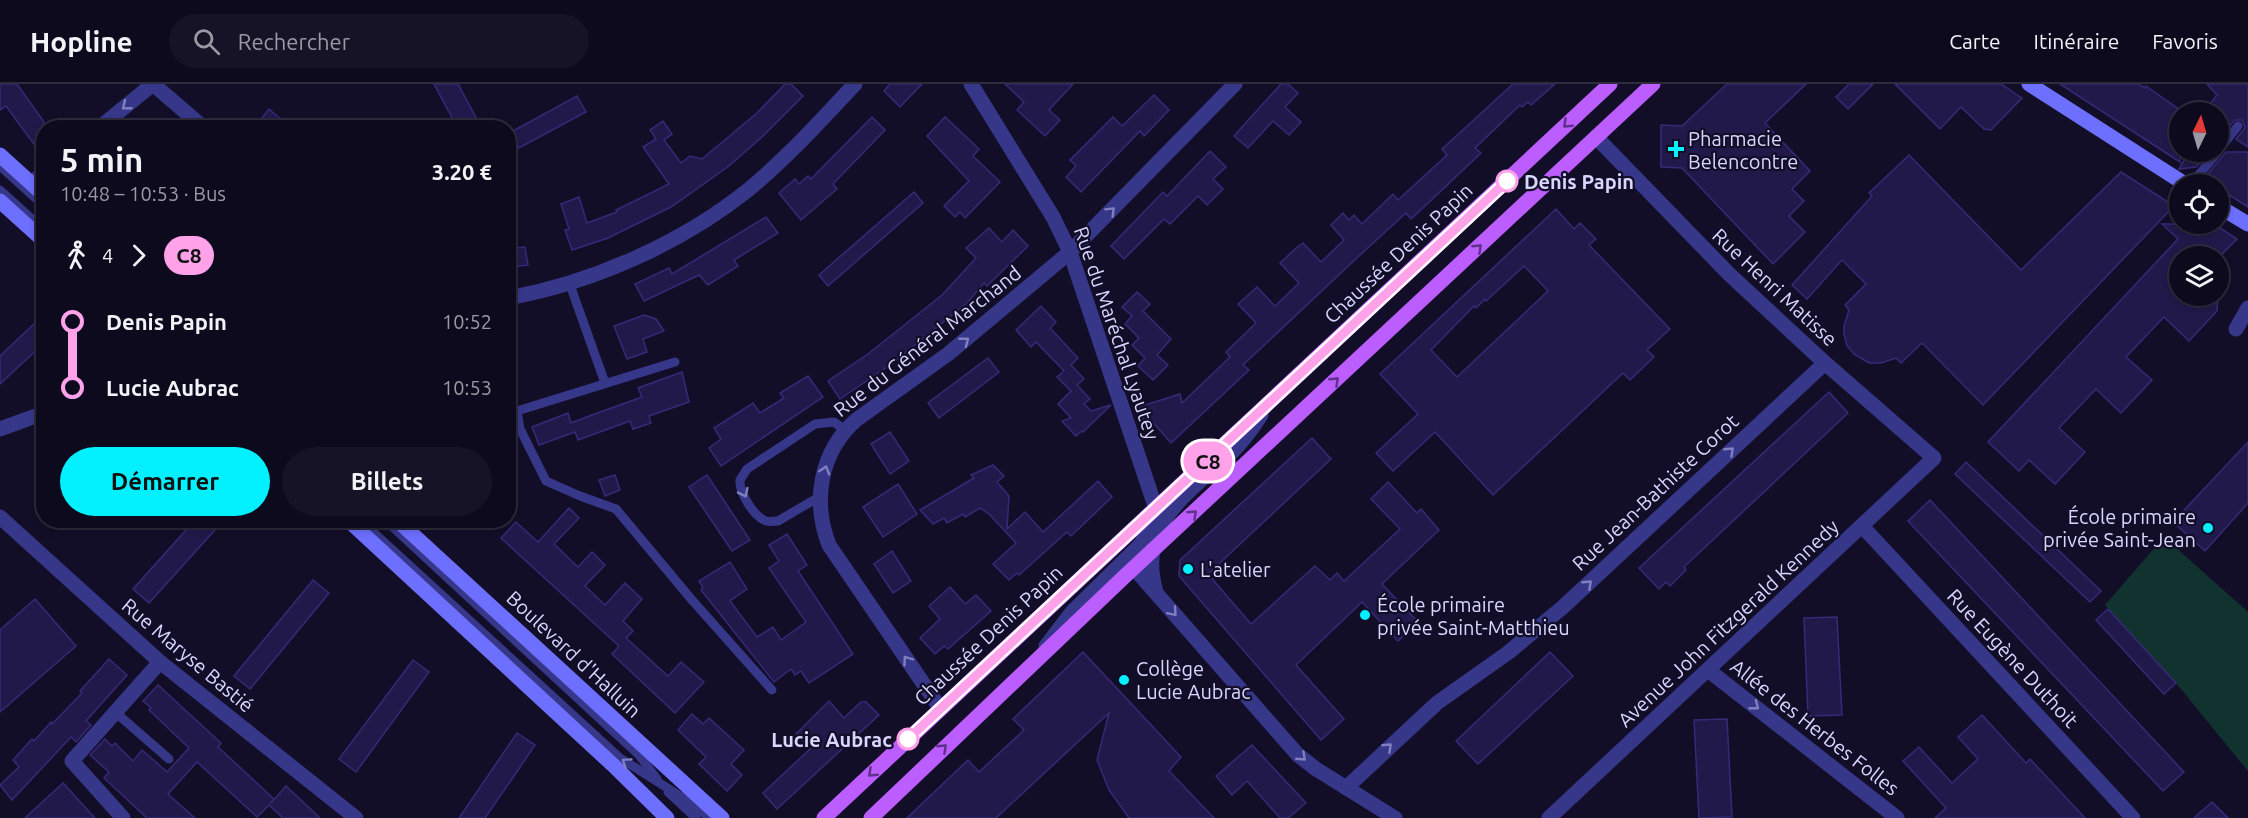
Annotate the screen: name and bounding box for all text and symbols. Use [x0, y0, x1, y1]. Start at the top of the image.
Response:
search box [169, 14, 589, 68]
icon: search [190, 25, 223, 58]
text: Hopline [30, 26, 133, 57]
text: Rechercher [238, 29, 350, 54]
text: Carte [1949, 29, 2001, 53]
text: Itinéraire [2034, 29, 2119, 53]
text: Favoris [2152, 29, 2218, 53]
one-way arrow [122, 98, 133, 109]
north arrow [2169, 102, 2229, 162]
map controls [2169, 102, 2229, 306]
one-way arrow [1564, 117, 1574, 128]
place label: Pharmacie Belencontre [1688, 127, 1798, 173]
text: 5 min [60, 141, 143, 178]
marker: Pharmacie Belencontre [1669, 142, 1683, 156]
text: 3.20 € [432, 159, 492, 184]
marker: Denis Papin [1496, 170, 1518, 192]
place label: Denis Papin [1524, 170, 1634, 193]
button: locate [2169, 174, 2229, 234]
street label: Chaussée Denis Papin [1319, 178, 1477, 328]
text: 10:48 – 10:53 · Bus [60, 182, 226, 205]
one-way arrow [1104, 207, 1115, 218]
street label: Rue du Maréchal Lyautey [1070, 223, 1164, 443]
street label: Rue Henri Matisse [1708, 223, 1842, 351]
icon: walk [60, 239, 93, 272]
icon: forward [122, 239, 155, 272]
text: C8 [176, 243, 202, 267]
text: 4 [102, 244, 113, 267]
one-way arrow [1471, 244, 1481, 255]
button: layers [2169, 246, 2229, 306]
street label: Rue du Général Marchand [829, 261, 1025, 421]
text: Denis Papin [106, 309, 227, 334]
text: 10:52 [442, 310, 492, 333]
one-way arrow [958, 337, 969, 348]
text: Lucie Aubrac [106, 375, 239, 400]
text: 10:53 [442, 376, 492, 399]
one-way arrow [1329, 377, 1339, 388]
street label: Rue Jean-Bathiste Corot [1567, 409, 1743, 575]
line badge: C8 [1181, 442, 1235, 481]
button: Démarrer [60, 447, 270, 516]
button: Billets [282, 447, 492, 516]
one-way arrow [1723, 447, 1734, 458]
text: C8 [1195, 449, 1221, 473]
one-way arrow [817, 465, 830, 476]
one-way arrow [737, 487, 749, 498]
place label: École primaire privée Saint-Jean [2043, 505, 2196, 551]
one-way arrow [1186, 510, 1196, 521]
street label: Avenue John Fitzgerald Kennedy [1613, 514, 1843, 731]
marker: École primaire privée Saint-Jean [2201, 521, 2215, 535]
place label: L'atelier [1200, 558, 1271, 581]
street label: Chaussée Denis Papin [909, 560, 1067, 710]
marker: L'atelier [1181, 562, 1195, 576]
one-way arrow [1581, 580, 1591, 591]
street label: Rue Eugène Duthoit [1943, 584, 2083, 732]
street label: Boulevard d'Halluin [502, 586, 646, 722]
street label: Rue Maryse Bastié [118, 593, 258, 717]
place label: École primaire privée Saint-Matthieu [1377, 593, 1570, 639]
one-way arrow [1166, 605, 1177, 616]
marker: École primaire privée Saint-Matthieu [1358, 608, 1372, 622]
street label: Allée des Herbes Folles [1726, 654, 1904, 800]
one-way arrow [903, 656, 914, 667]
place label: Collège Lucie Aubrac [1136, 657, 1251, 703]
marker: Collège Lucie Aubrac [1117, 673, 1131, 687]
one-way arrow [1748, 698, 1759, 709]
place label: Lucie Aubrac [771, 728, 892, 751]
marker: Lucie Aubrac [897, 728, 919, 750]
one-way arrow [937, 744, 947, 755]
one-way arrow [1381, 744, 1392, 755]
one-way arrow [1295, 750, 1306, 761]
one-way arrow [622, 758, 633, 769]
one-way arrow [868, 765, 879, 776]

